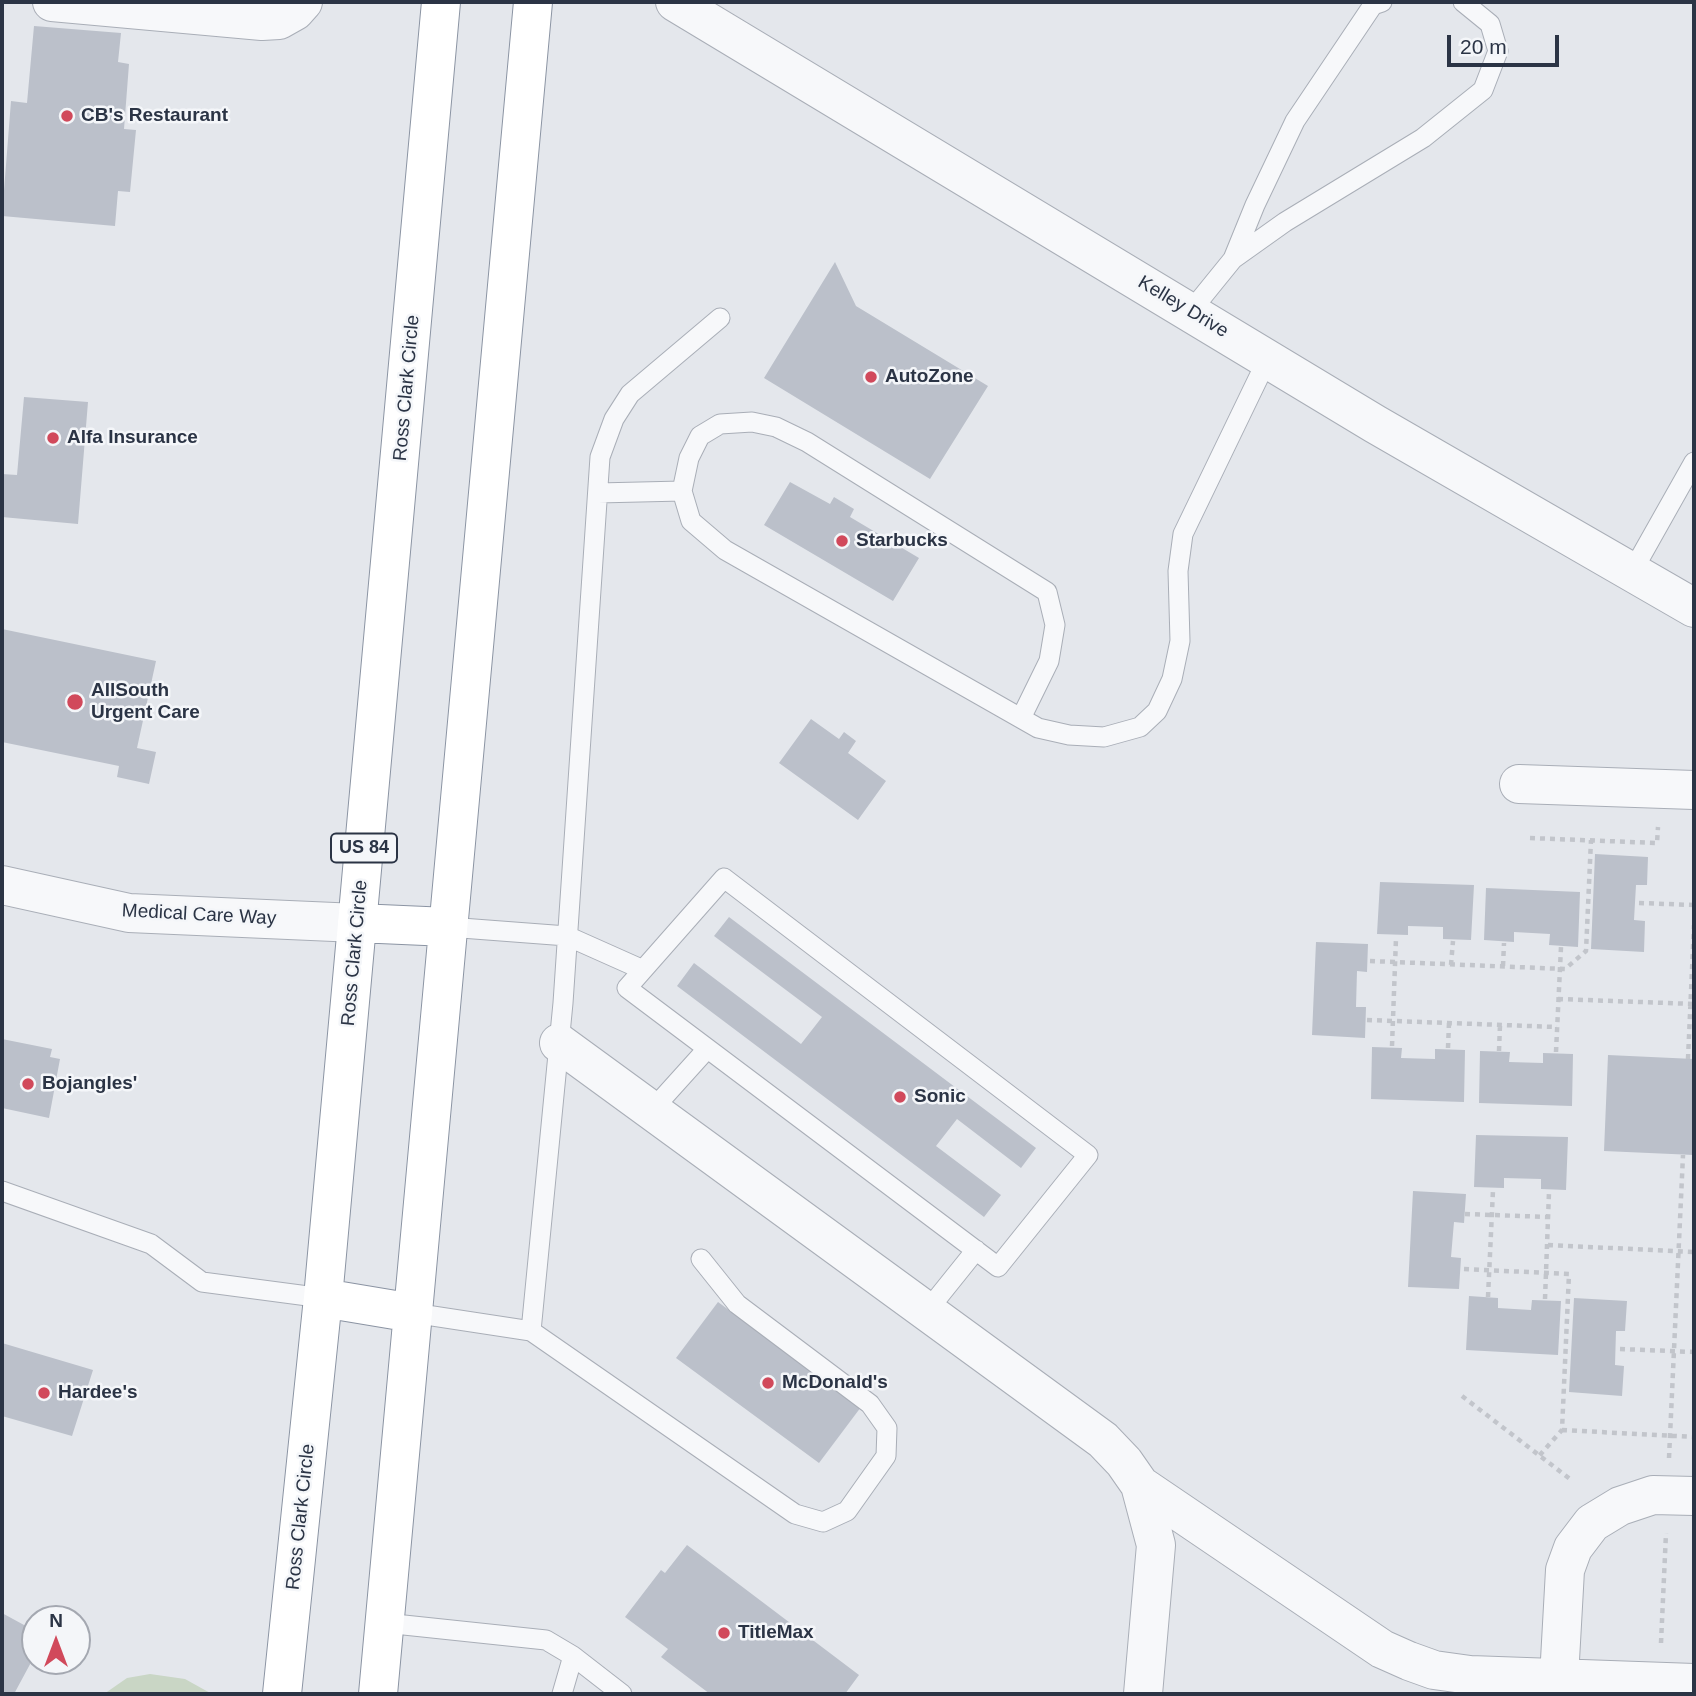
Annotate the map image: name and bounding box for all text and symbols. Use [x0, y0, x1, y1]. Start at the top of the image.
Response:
scale bar [1451, 21, 1563, 65]
text: 20 m [1460, 35, 1507, 58]
place label: CB's Restaurant [81, 105, 228, 127]
marker: CB's Restaurant [59, 108, 75, 124]
street label: Kelley Drive [1134, 271, 1232, 343]
street label: Ross Clark Circle [389, 314, 425, 462]
place label: AutoZone [885, 366, 974, 388]
marker: AutoZone [863, 369, 879, 385]
place label: Alfa Insurance [67, 427, 198, 449]
marker: Alfa Insurance [45, 430, 61, 446]
place label: Starbucks [856, 530, 948, 552]
marker: Starbucks [834, 533, 850, 549]
place label: AllSouth Urgent Care [91, 680, 200, 724]
marker: AllSouth Urgent Care [65, 692, 85, 712]
road number: US 84 [331, 834, 397, 862]
street label: Ross Clark Circle [337, 879, 373, 1027]
street label: Medical Care Way [121, 900, 277, 930]
place label: Bojangles' [42, 1073, 137, 1095]
marker: Bojangles' [20, 1076, 36, 1092]
place label: Sonic [914, 1086, 966, 1108]
marker: Sonic [892, 1089, 908, 1105]
place label: McDonald's [782, 1372, 888, 1394]
marker: McDonald's [760, 1375, 776, 1391]
place label: Hardee's [58, 1382, 138, 1404]
marker: Hardee's [36, 1385, 52, 1401]
street label: Ross Clark Circle [282, 1443, 320, 1591]
north arrow [21, 1605, 91, 1675]
text: N [49, 1610, 63, 1631]
place label: TitleMax [738, 1622, 814, 1644]
marker: TitleMax [716, 1625, 732, 1641]

